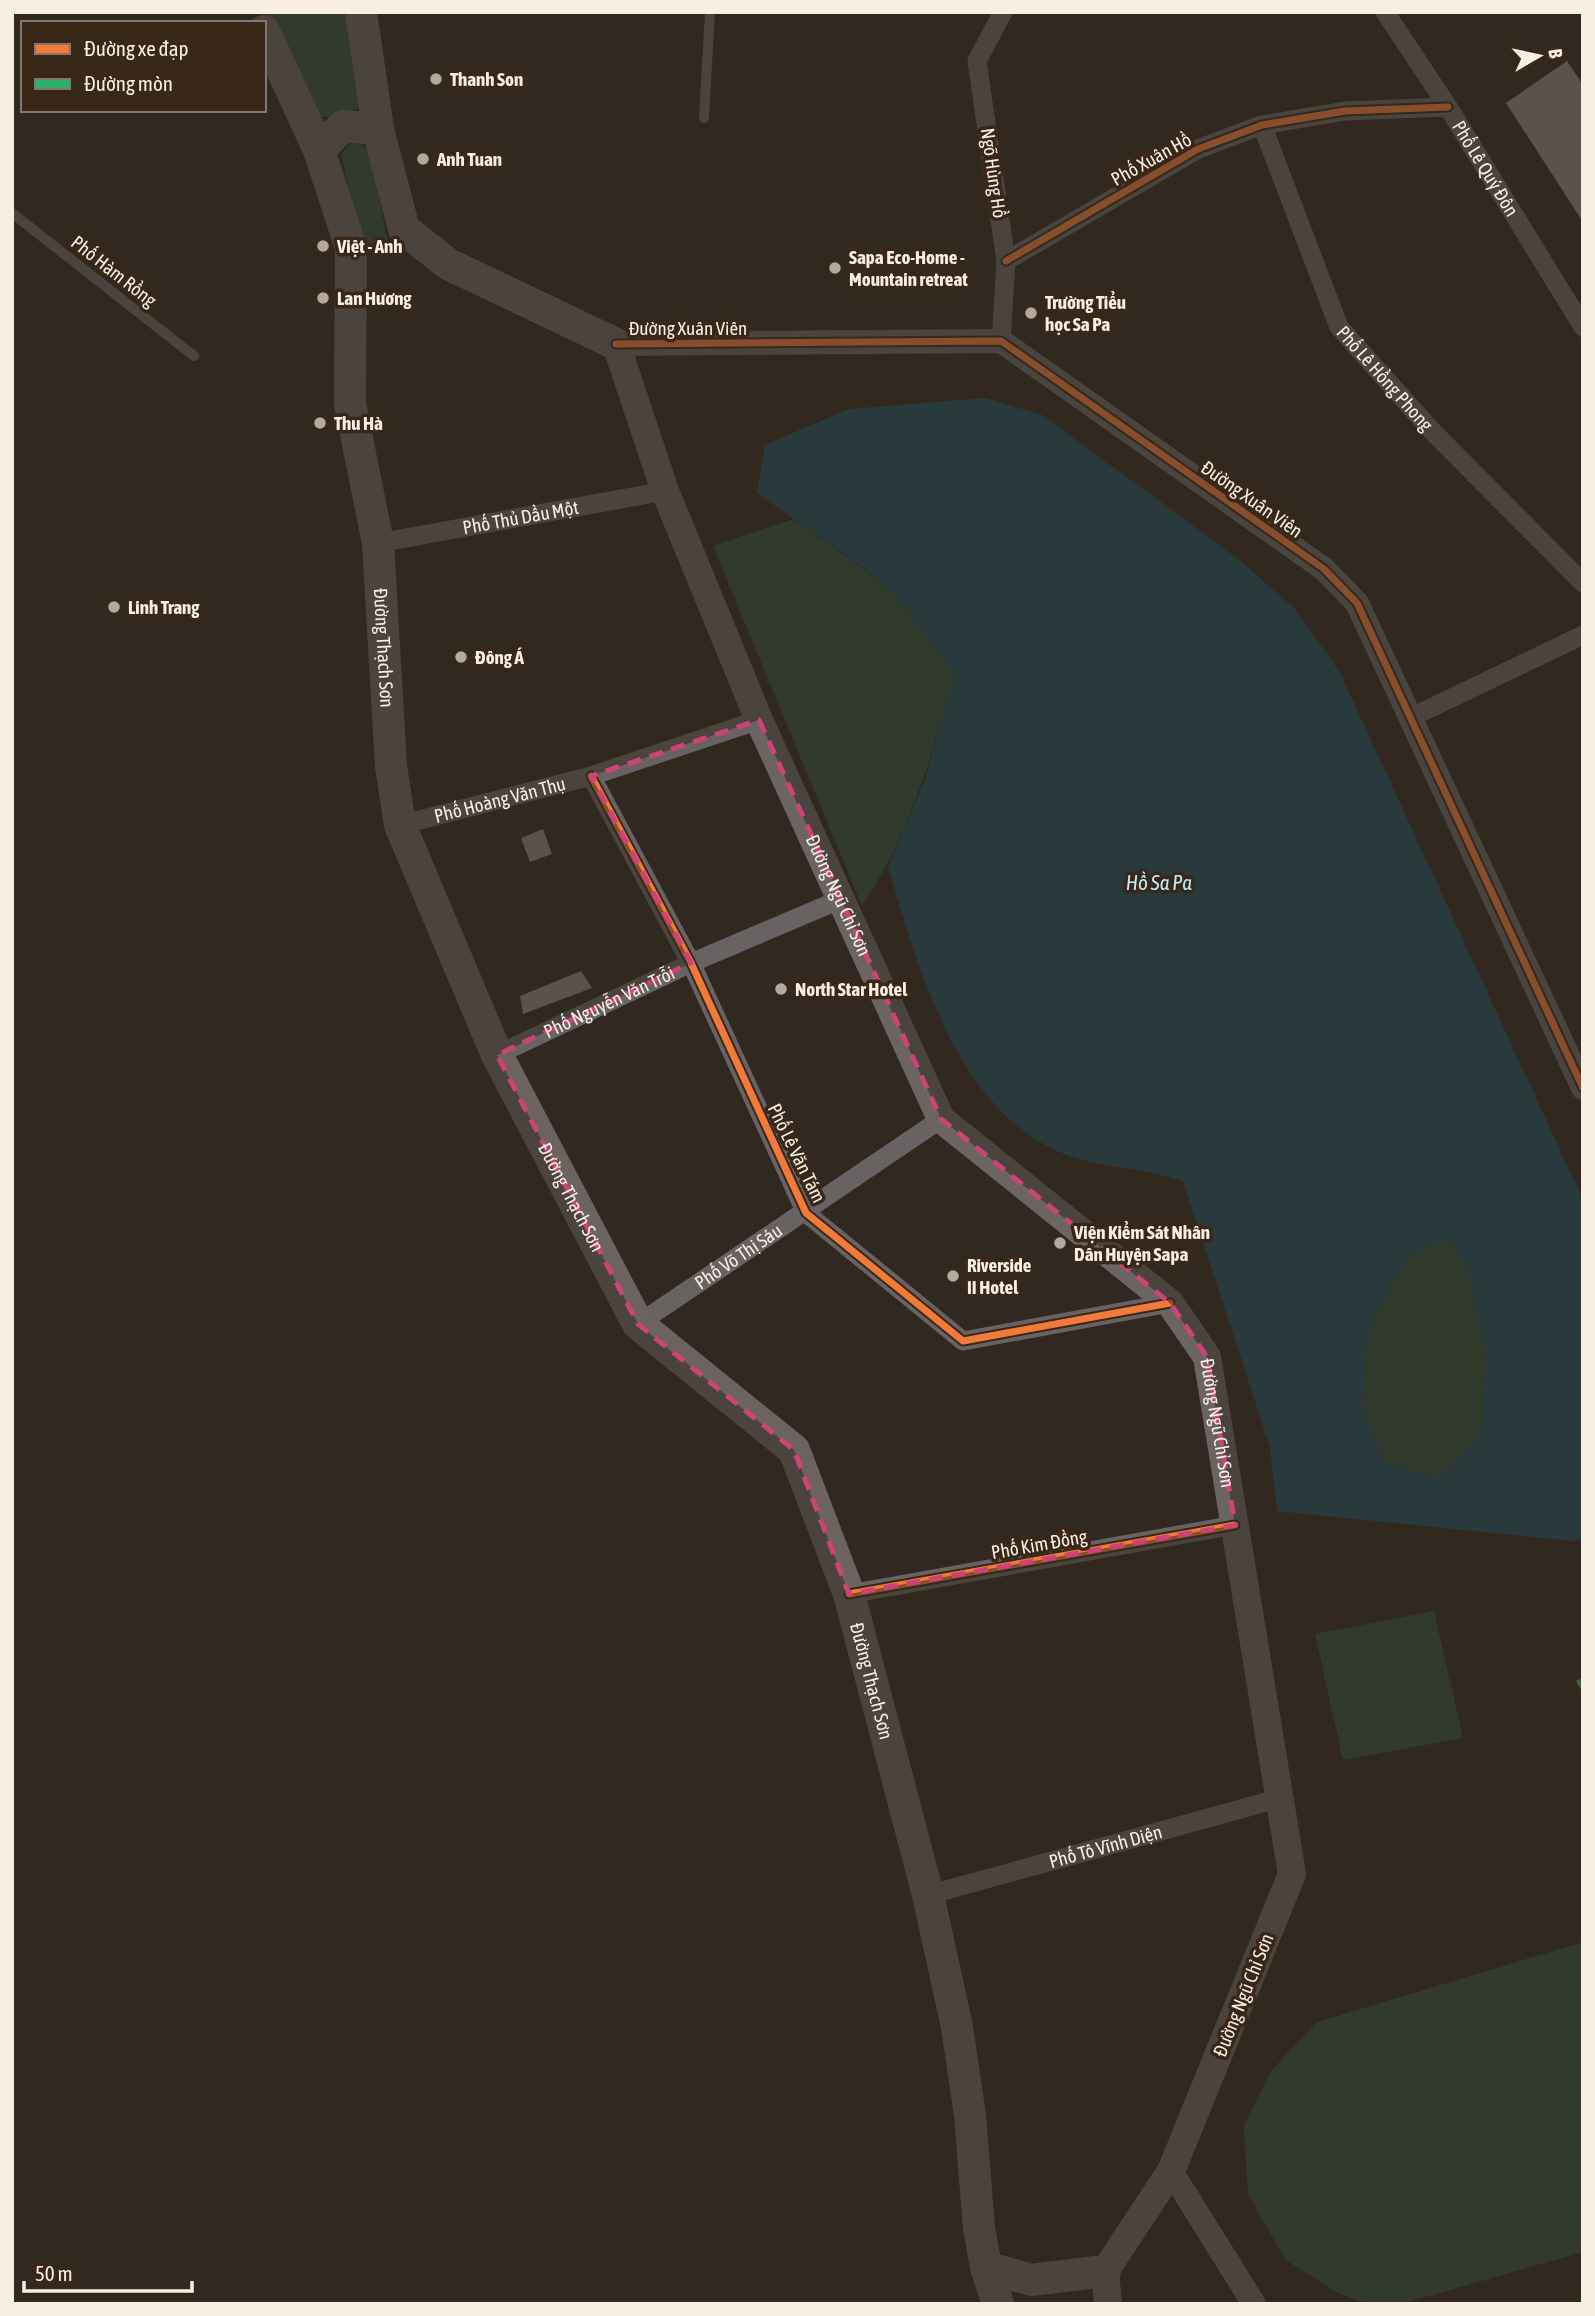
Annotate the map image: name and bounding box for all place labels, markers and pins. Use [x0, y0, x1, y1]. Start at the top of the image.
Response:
place label: Thanh Son [450, 68, 523, 90]
marker: Thanh Son [428, 71, 444, 87]
place label: Anh Tuan [436, 148, 502, 170]
marker: Anh Tuan [415, 151, 431, 167]
place label: Việt - Anh [336, 235, 402, 257]
marker: Việt - Anh [315, 238, 331, 254]
place label: Sapa Eco-Home - Mountain retreat [849, 246, 968, 290]
marker: Sapa Eco-Home - Mountain retreat [827, 260, 843, 276]
place label: Lan Hương [337, 287, 412, 309]
marker: Lan Hương [315, 290, 331, 306]
place label: Trường Tiểu học Sa Pa [1045, 291, 1126, 335]
marker: Trường Tiểu học Sa Pa [1023, 305, 1039, 321]
place label: Thu Hà [334, 412, 383, 434]
marker: Thu Hà [312, 415, 328, 431]
place label: Linh Trang [128, 596, 200, 618]
marker: Linh Trang [106, 599, 122, 615]
place label: Đông Á [475, 646, 525, 668]
marker: Đông Á [453, 649, 469, 665]
place label: North Star Hotel [795, 978, 908, 1000]
marker: North Star Hotel [773, 981, 789, 997]
place label: Viện Kiểm Sát Nhân Dân Huyện Sapa [1073, 1221, 1210, 1265]
marker: Viện Kiểm Sát Nhân Dân Huyện Sapa [1052, 1235, 1068, 1251]
place label: Riverside II Hotel [967, 1254, 1032, 1298]
marker: Riverside II Hotel [945, 1268, 961, 1284]

